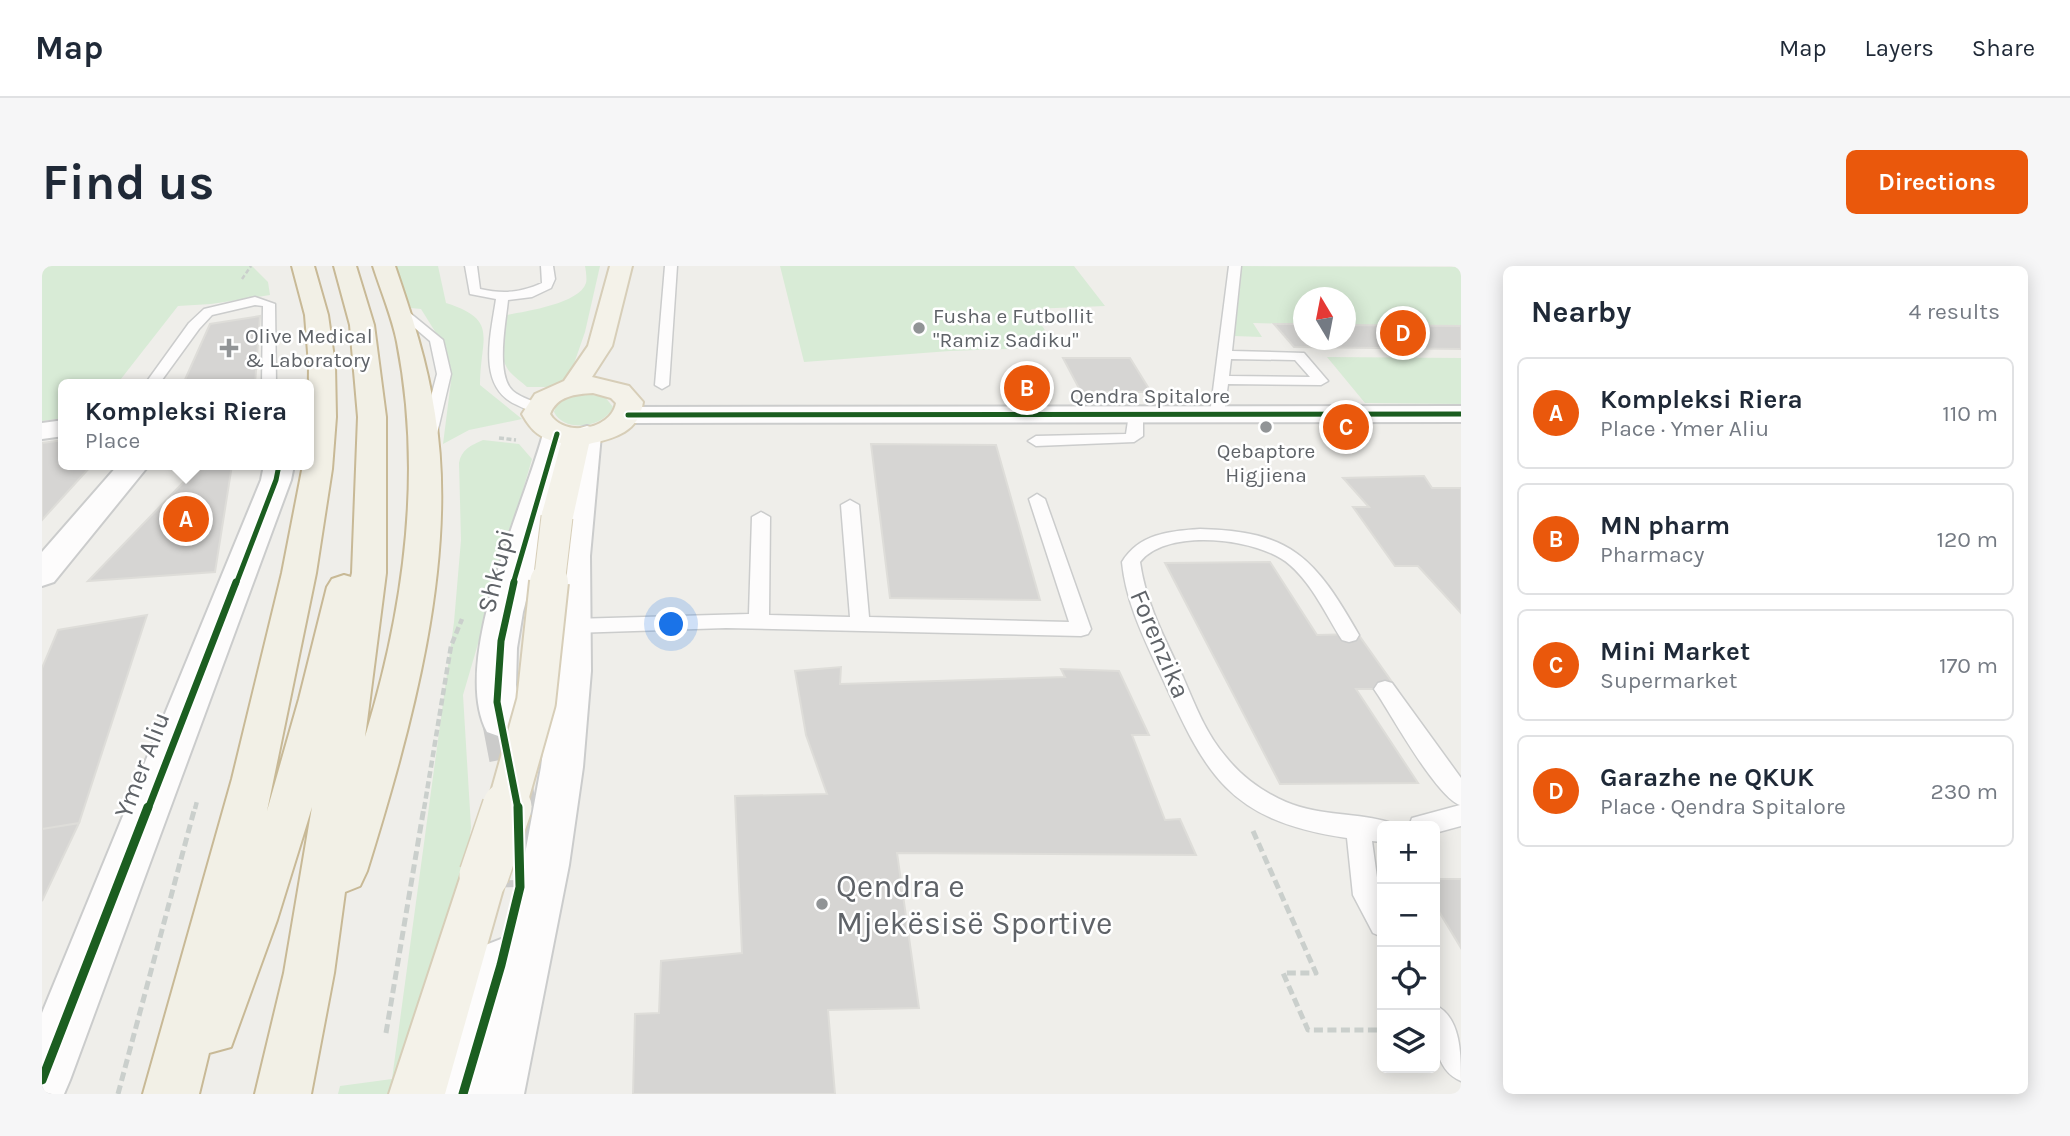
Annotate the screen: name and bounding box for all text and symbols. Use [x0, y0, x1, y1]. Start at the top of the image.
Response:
text: Map [35, 29, 103, 67]
text: Map [1779, 34, 1827, 62]
text: Layers [1865, 34, 1934, 62]
text: Share [1972, 34, 2035, 62]
button: Directions [1846, 150, 2028, 214]
text: Find us [42, 154, 214, 211]
north arrow [1293, 287, 1356, 350]
text: Nearby [1531, 294, 1631, 330]
text: 4 results [1908, 298, 2000, 325]
place label: Fusha e Futbollit "Ramiz Sadiku" [933, 304, 1093, 352]
pin: D [1380, 307, 1426, 359]
marker: Fusha e Futbollit "Ramiz Sadiku" [911, 320, 927, 336]
place label: Olive Medical & Laboratory [245, 324, 373, 372]
marker: Olive Medical & Laboratory [219, 338, 239, 358]
pin: B [1004, 362, 1050, 414]
popup [58, 379, 314, 470]
street label: Qendra Spitalore [1070, 384, 1230, 408]
text: Kompleksi Riera [1600, 384, 1803, 415]
text: Kompleksi Riera [85, 396, 287, 427]
text: A [1549, 400, 1563, 427]
text: 110 m [1942, 400, 1998, 427]
pin: C [1323, 401, 1369, 453]
text: Place · Ymer Aliu [1600, 415, 1769, 442]
marker: Qebaptore Higjiena [1258, 419, 1274, 435]
text: Place [85, 427, 140, 454]
place label: Qebaptore Higjiena [1217, 439, 1315, 487]
pin: A [163, 493, 209, 545]
text: MN pharm [1600, 510, 1730, 541]
street label: Shkupi [471, 526, 521, 616]
text: B [1549, 526, 1563, 553]
text: 120 m [1936, 526, 1998, 553]
text: Pharmacy [1600, 541, 1704, 568]
street label: Forenzika [1123, 585, 1197, 703]
your location [654, 607, 688, 641]
text: Mini Market [1600, 636, 1750, 667]
text: C [1549, 652, 1563, 679]
text: 170 m [1939, 652, 1998, 679]
text: Supermarket [1600, 667, 1737, 694]
street label: Ymer Aliu [108, 707, 176, 823]
text: Garazhe ne QKUK [1600, 762, 1814, 793]
text: D [1548, 778, 1564, 805]
text: 230 m [1930, 778, 1998, 805]
text: Place · Qendra Spitalore [1600, 793, 1846, 820]
map controls [1377, 821, 1440, 1073]
button: + [1377, 821, 1440, 884]
place label: Qendra e Mjekësisë Sportive [836, 868, 1112, 942]
button: − [1377, 884, 1440, 947]
marker: Qendra e Mjekësisë Sportive [814, 896, 830, 912]
button: locate [1377, 947, 1440, 1010]
button: layers [1377, 1010, 1440, 1073]

